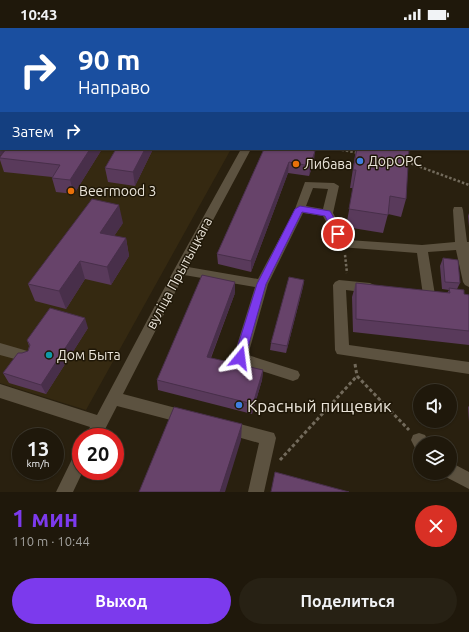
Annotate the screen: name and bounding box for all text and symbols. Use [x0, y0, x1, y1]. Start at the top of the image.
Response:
text: 10:43 [20, 6, 58, 23]
icon: right [12, 44, 64, 96]
text: 90 m [78, 44, 140, 75]
text: Направо [78, 77, 150, 97]
icon: right [62, 120, 84, 142]
text: Затем [12, 123, 54, 140]
place label: ДорОРС [368, 153, 422, 169]
place label: Либава [304, 156, 352, 172]
marker: ДорОРС [355, 156, 365, 166]
marker: Либава [291, 159, 301, 169]
place label: Beermood 3 [79, 183, 156, 199]
marker: Beermood 3 [66, 186, 76, 196]
street label: вуліца Прытыцкага [143, 214, 215, 332]
pin [321, 217, 355, 251]
icon: arrive [327, 223, 349, 245]
position arrow [219, 337, 261, 379]
place label: Дом Быта [57, 347, 121, 363]
marker: Дом Быта [44, 350, 54, 360]
map controls [413, 384, 457, 480]
button: sound [413, 384, 457, 428]
place label: Красный пищевик [247, 396, 392, 415]
marker: Красный пищевик [234, 400, 244, 410]
speed limit sign: 20 [72, 428, 124, 480]
button: layers [413, 436, 457, 480]
text: 13 [27, 437, 49, 460]
text: km/h [26, 458, 50, 469]
text: 1 мин [12, 505, 78, 532]
button: close [415, 505, 457, 547]
text: 110 m · 10:44 [12, 534, 90, 548]
button: Выход [12, 578, 231, 624]
button: Поделиться [239, 578, 457, 624]

